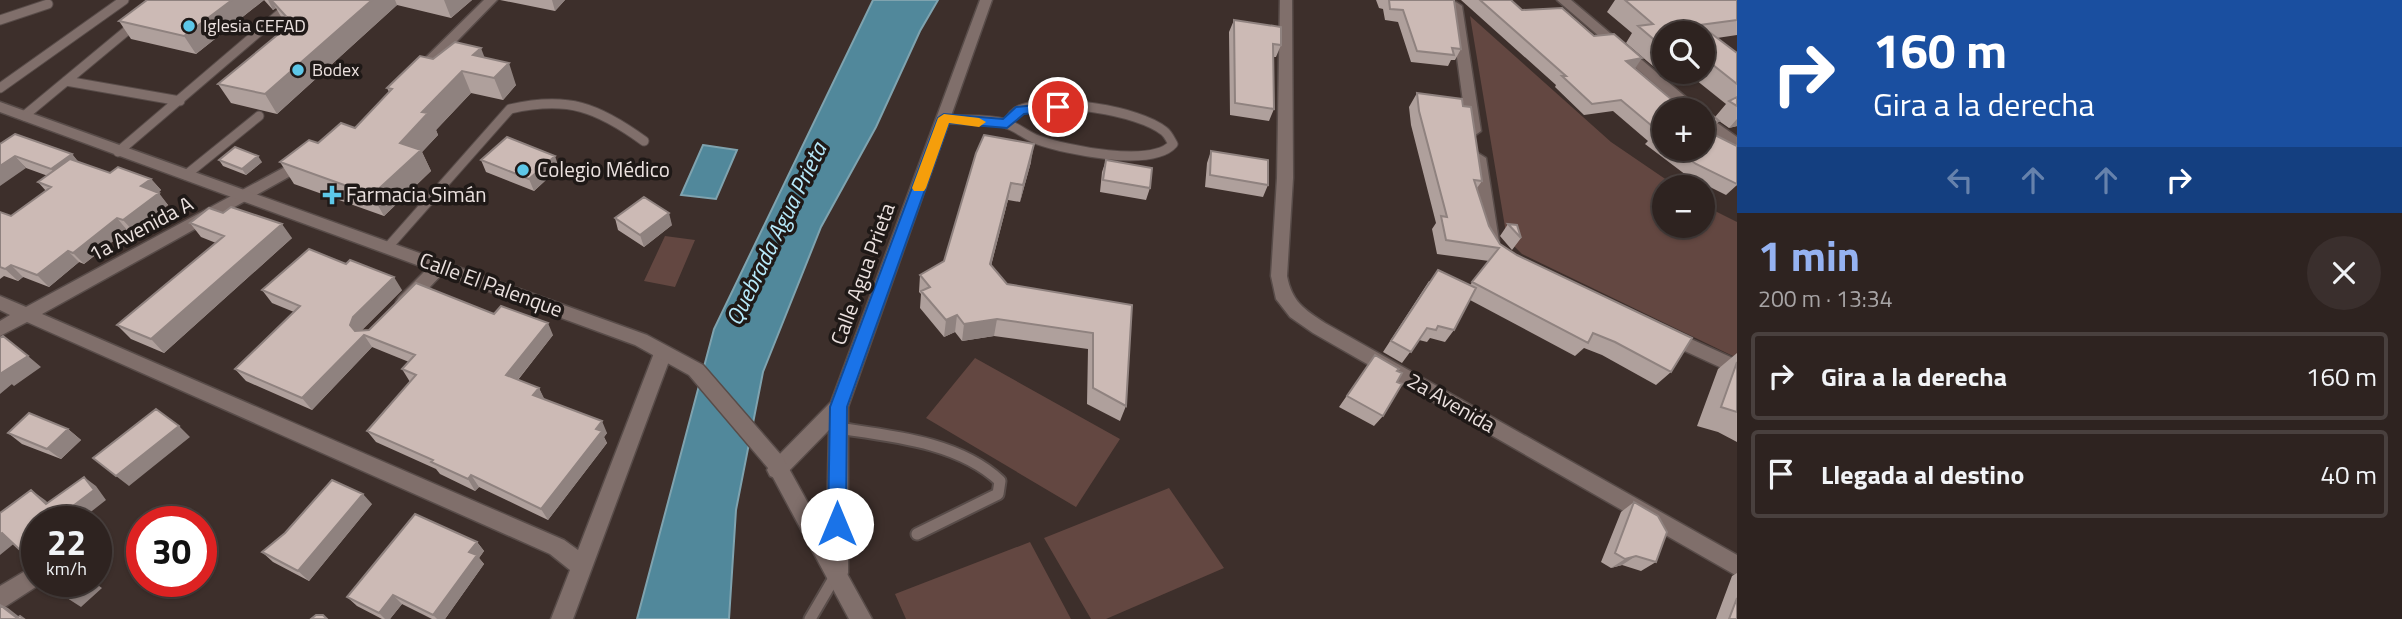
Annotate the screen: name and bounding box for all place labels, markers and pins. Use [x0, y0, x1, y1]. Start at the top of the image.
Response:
place label: Iglesia CEFAD [203, 12, 306, 39]
marker: Iglesia CEFAD [181, 18, 197, 34]
place label: Bodex [312, 56, 359, 83]
marker: Bodex [290, 62, 306, 78]
pin [1028, 77, 1088, 137]
place label: Colegio Médico [537, 153, 670, 185]
marker: Colegio Médico [515, 162, 531, 178]
place label: Farmacia Simán [346, 178, 486, 210]
marker: Farmacia Simán [324, 187, 340, 203]

